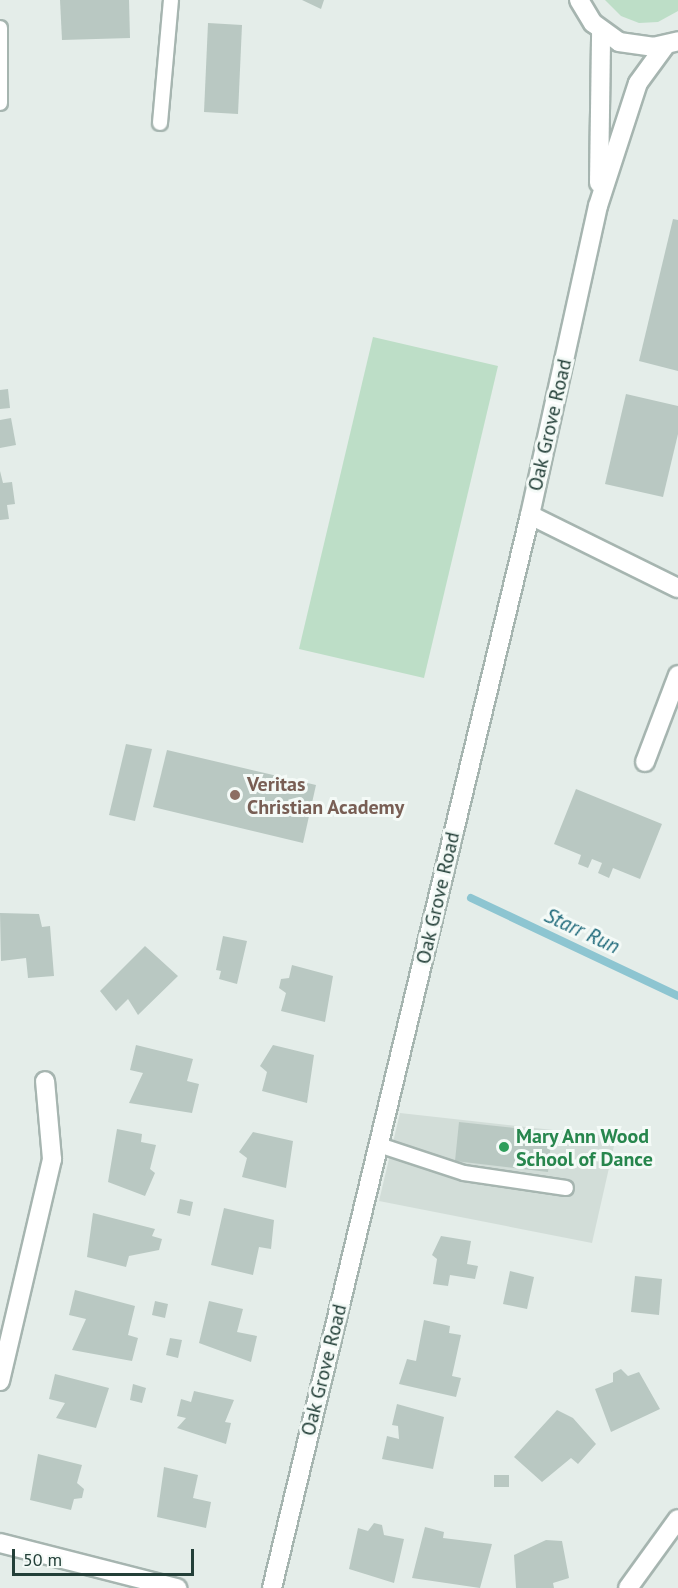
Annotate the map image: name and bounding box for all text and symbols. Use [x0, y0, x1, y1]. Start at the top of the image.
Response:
street label: Oak Grove Road [523, 356, 577, 494]
place label: Veritas Christian Academy [247, 772, 405, 819]
marker: Veritas Christian Academy [228, 788, 242, 802]
street label: Oak Grove Road [411, 829, 465, 967]
water label: Starr Run [540, 903, 624, 959]
place label: Mary Ann Wood School of Dance [516, 1124, 653, 1171]
marker: Mary Ann Wood School of Dance [497, 1140, 511, 1154]
street label: Oak Grove Road [296, 1301, 352, 1439]
scale bar [15, 1537, 196, 1575]
text: 50 m [23, 1548, 62, 1571]

